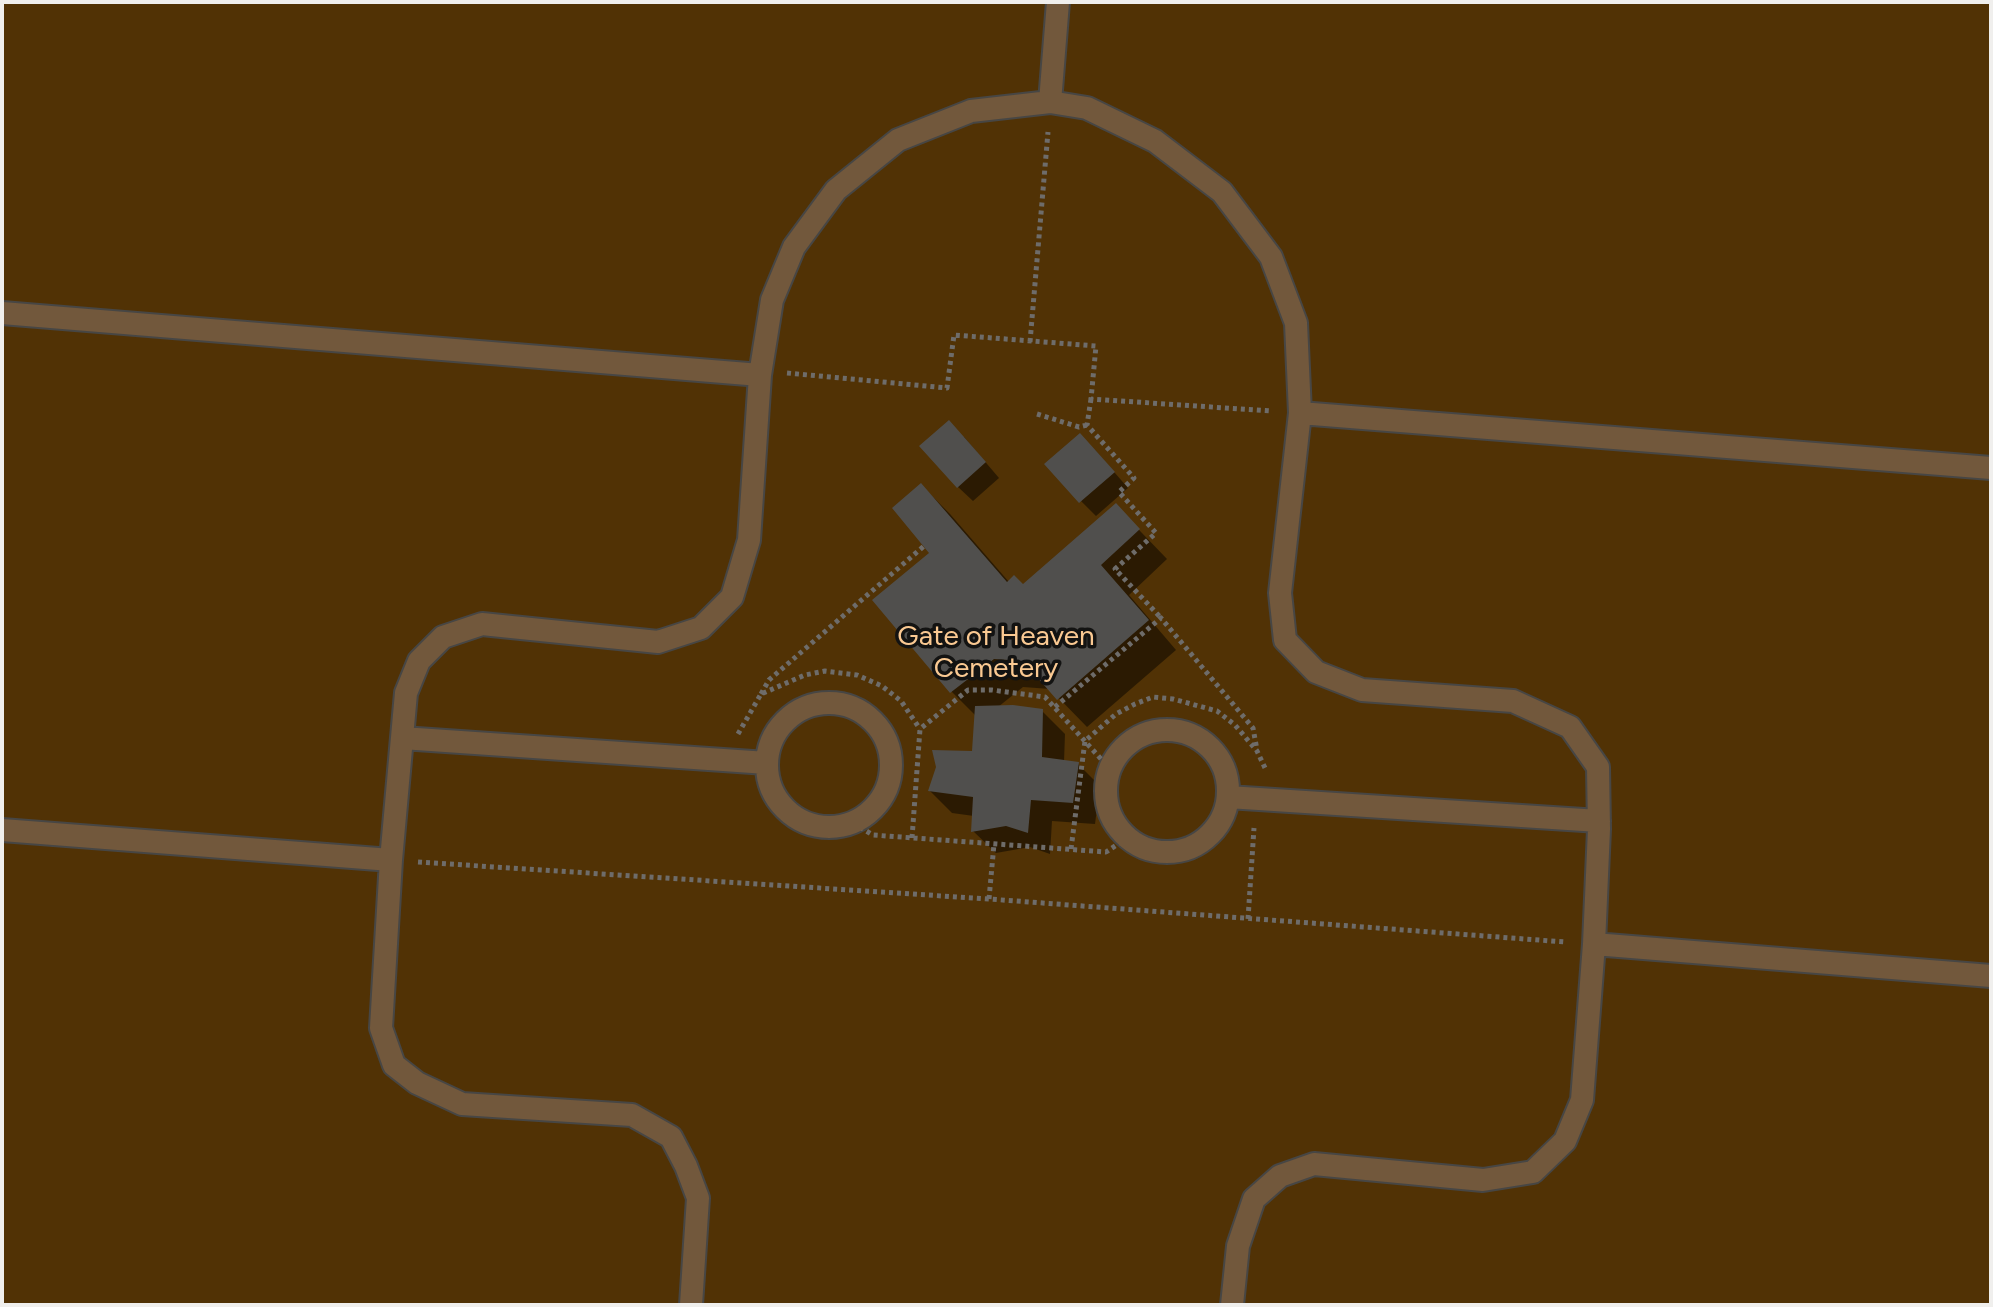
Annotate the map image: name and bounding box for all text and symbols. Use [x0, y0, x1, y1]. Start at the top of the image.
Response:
park label: Gate of Heaven Cemetery [897, 620, 1095, 686]

